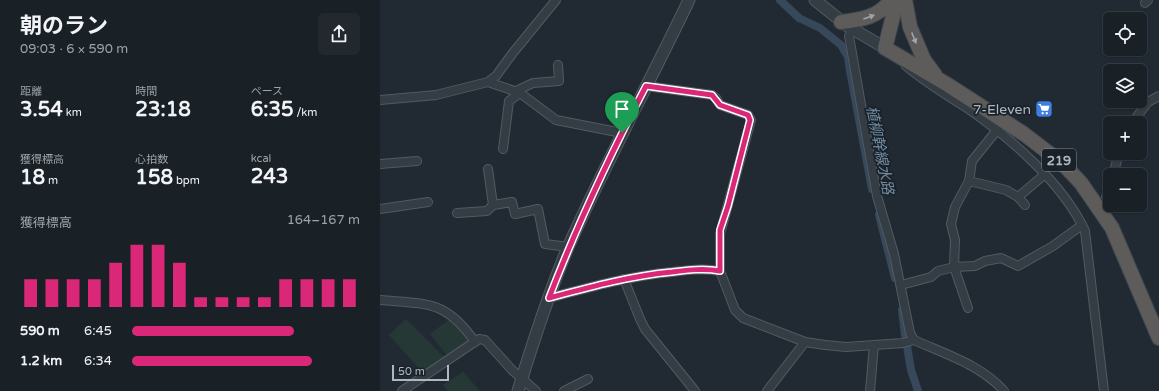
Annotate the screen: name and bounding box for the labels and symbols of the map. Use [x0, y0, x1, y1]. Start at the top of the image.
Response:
one-way arrow [863, 13, 875, 19]
one-way arrow [911, 32, 917, 44]
pin [605, 92, 639, 133]
supermarket icon: 7-Eleven [1034, 99, 1054, 119]
place label: 7-Eleven [973, 101, 1031, 118]
water label: 植柳幹線水路 [863, 104, 898, 198]
road number: 219 [1042, 149, 1076, 171]
scale bar [392, 363, 449, 382]

